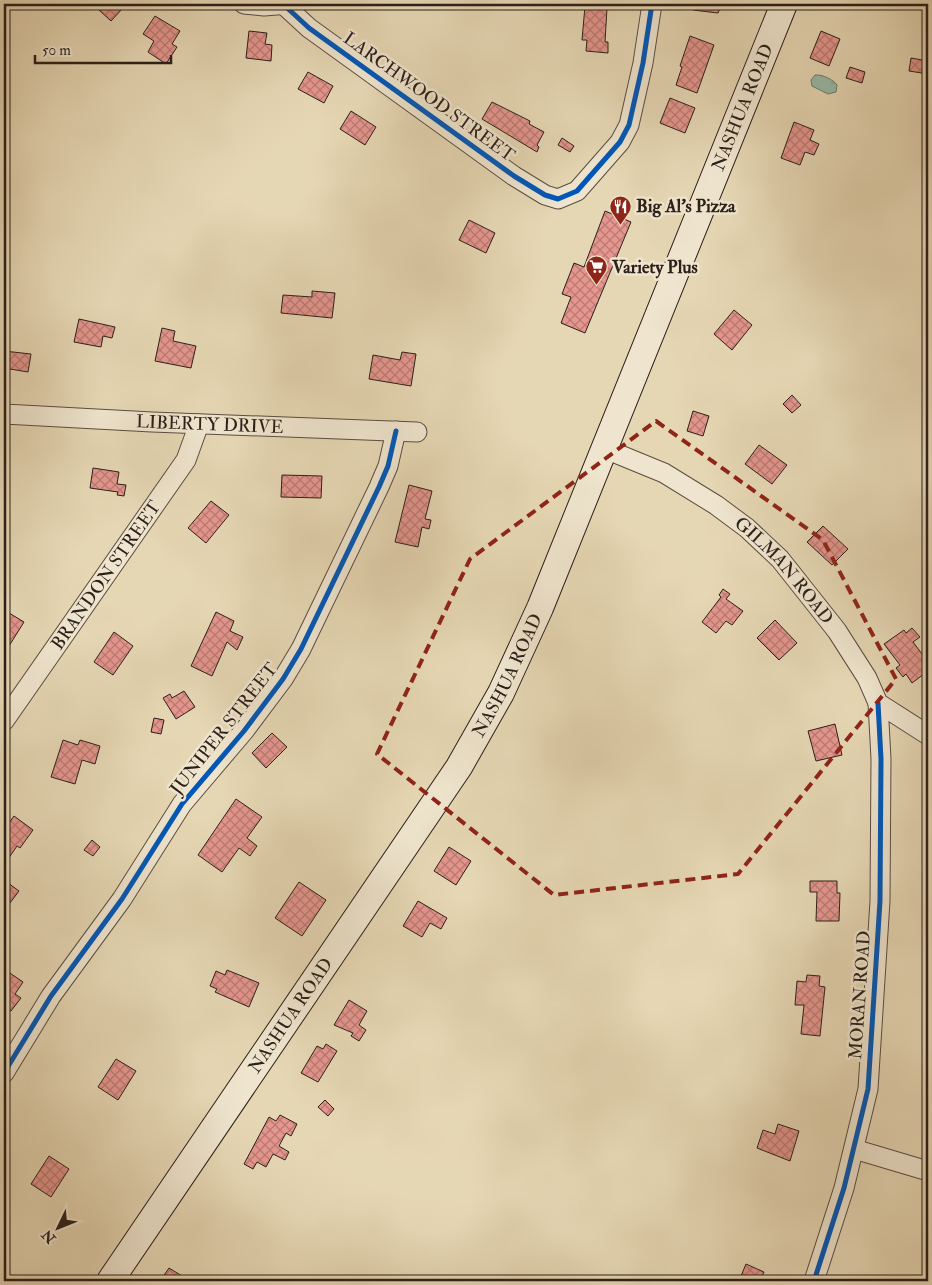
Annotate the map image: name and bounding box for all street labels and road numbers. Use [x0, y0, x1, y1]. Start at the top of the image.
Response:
street label: LARCHWOOD STREET [339, 27, 520, 167]
street label: NASHUA ROAD [706, 40, 778, 174]
street label: LIBERTY DRIVE [135, 410, 284, 438]
street label: BRANDON STREET [46, 495, 166, 654]
street label: GILMAN ROAD [730, 511, 839, 629]
street label: NASHUA ROAD [467, 610, 547, 741]
street label: JUNIPER STREET [165, 658, 283, 801]
street label: MORAN ROAD [844, 930, 876, 1060]
street label: NASHUA ROAD [243, 953, 338, 1078]

